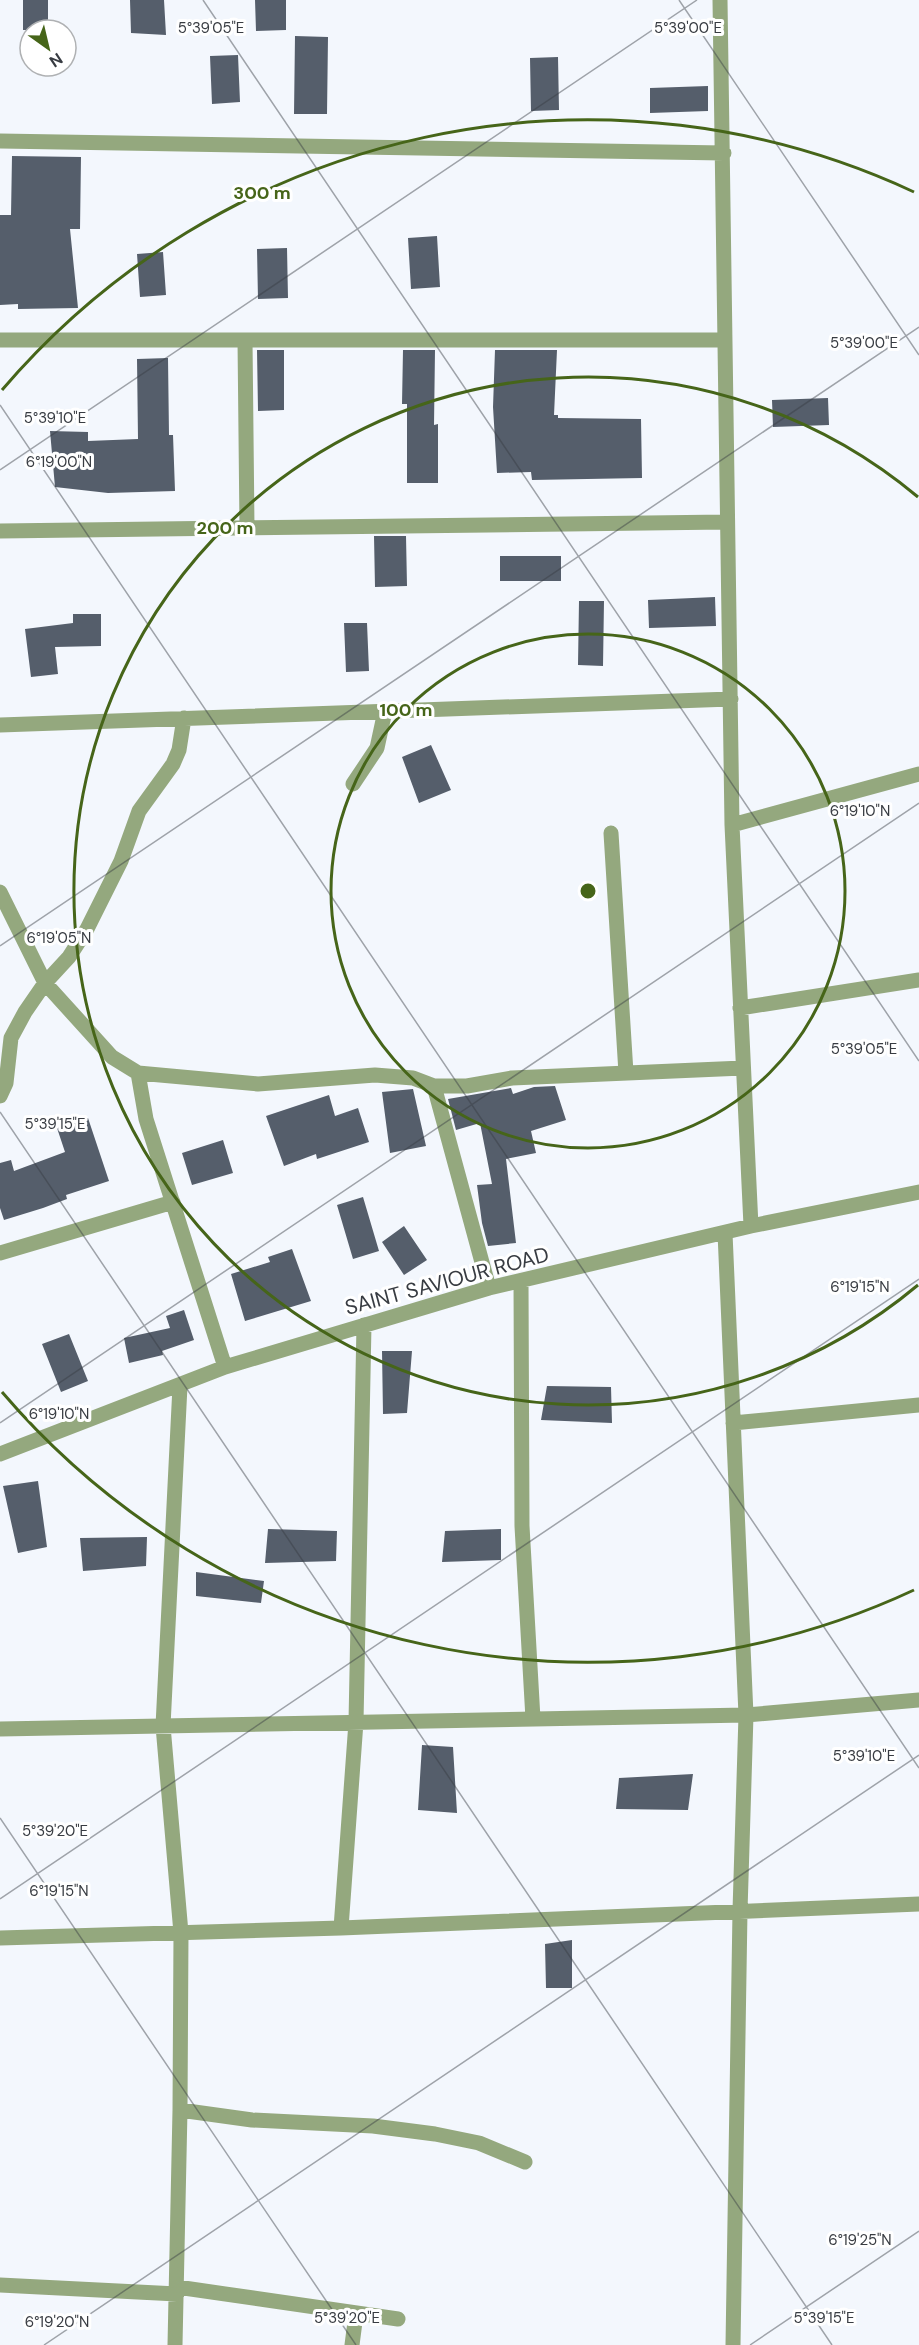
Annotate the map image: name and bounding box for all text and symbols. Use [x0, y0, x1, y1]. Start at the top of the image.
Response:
north arrow [18, 18, 78, 78]
text: 5°39'05"E [178, 18, 244, 38]
text: 5°39'00"E [654, 18, 722, 38]
text: N [45, 48, 67, 72]
text: 300 m [233, 181, 291, 205]
text: 5°39'00"E [830, 333, 898, 353]
text: 5°39'10"E [24, 408, 86, 428]
text: 6°19'00"N [26, 452, 92, 472]
text: 200 m [197, 516, 253, 540]
text: 100 m [379, 698, 433, 722]
text: 6°19'10"N [830, 801, 890, 821]
centre of rings [578, 881, 598, 901]
text: 6°19'05"N [27, 928, 91, 948]
text: 5°39'05"E [831, 1039, 897, 1059]
text: 5°39'15"E [25, 1114, 85, 1134]
street label: SAINT SAVIOUR ROAD [342, 1240, 552, 1322]
text: 6°19'15"N [830, 1277, 890, 1297]
text: 6°19'10"N [29, 1404, 89, 1424]
text: 5°39'10"E [833, 1746, 895, 1766]
text: 5°39'20"E [22, 1821, 88, 1841]
text: 6°19'15"N [29, 1881, 89, 1901]
text: 6°19'25"N [828, 2230, 892, 2250]
text: 5°39'20"E [314, 2308, 380, 2328]
text: 5°39'15"E [794, 2308, 854, 2328]
text: 6°19'20"N [25, 2312, 89, 2332]

